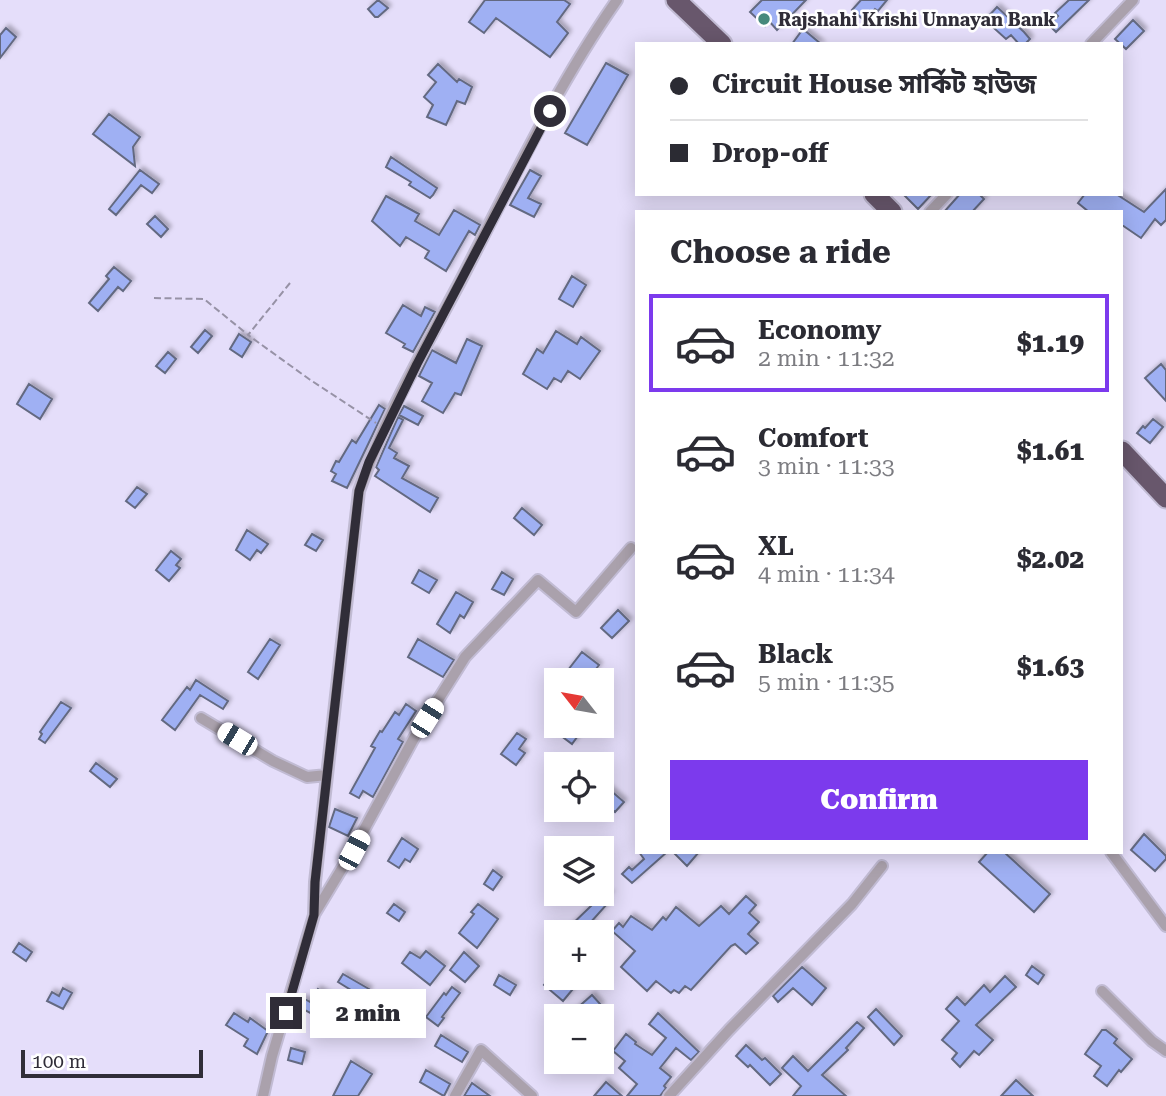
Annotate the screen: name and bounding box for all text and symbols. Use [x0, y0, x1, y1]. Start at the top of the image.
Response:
place label: Rajshahi Krishi Unnayan Bank [778, 9, 1056, 30]
marker: Rajshahi Krishi Unnayan Bank [756, 11, 772, 27]
text: Circuit House সার্কিট হাউজ [712, 69, 1037, 99]
route start [534, 95, 566, 127]
text: Drop-off [712, 138, 828, 168]
text: Choose a ride [670, 233, 891, 271]
icon: car [674, 312, 737, 375]
text: Economy [758, 315, 881, 345]
text: $1.19 [1017, 328, 1084, 358]
text: 2 min · 11:32 [758, 345, 895, 372]
icon: car [674, 420, 737, 483]
text: Comfort [758, 423, 868, 453]
text: $1.61 [1017, 436, 1084, 466]
text: 3 min · 11:33 [758, 453, 895, 480]
icon: car [674, 528, 737, 591]
text: XL [758, 531, 794, 561]
text: $2.02 [1017, 544, 1084, 574]
text: 4 min · 11:34 [758, 561, 895, 588]
icon: car [674, 636, 737, 699]
text: Black [758, 639, 833, 669]
text: $1.63 [1017, 652, 1084, 682]
north arrow [544, 668, 614, 738]
map controls [544, 668, 614, 1074]
text: 5 min · 11:35 [758, 669, 895, 696]
car [407, 695, 448, 741]
car [214, 719, 261, 759]
button: locate [544, 752, 614, 822]
button: Confirm [670, 760, 1088, 840]
car [335, 827, 374, 873]
button: layers [544, 836, 614, 906]
button: + [544, 920, 614, 990]
callout: 2 min [310, 988, 426, 1038]
route end [270, 997, 302, 1029]
text: 2 min [336, 1000, 400, 1027]
button: − [544, 1004, 614, 1074]
scale bar [21, 1047, 203, 1079]
text: 100 m [32, 1050, 86, 1073]

